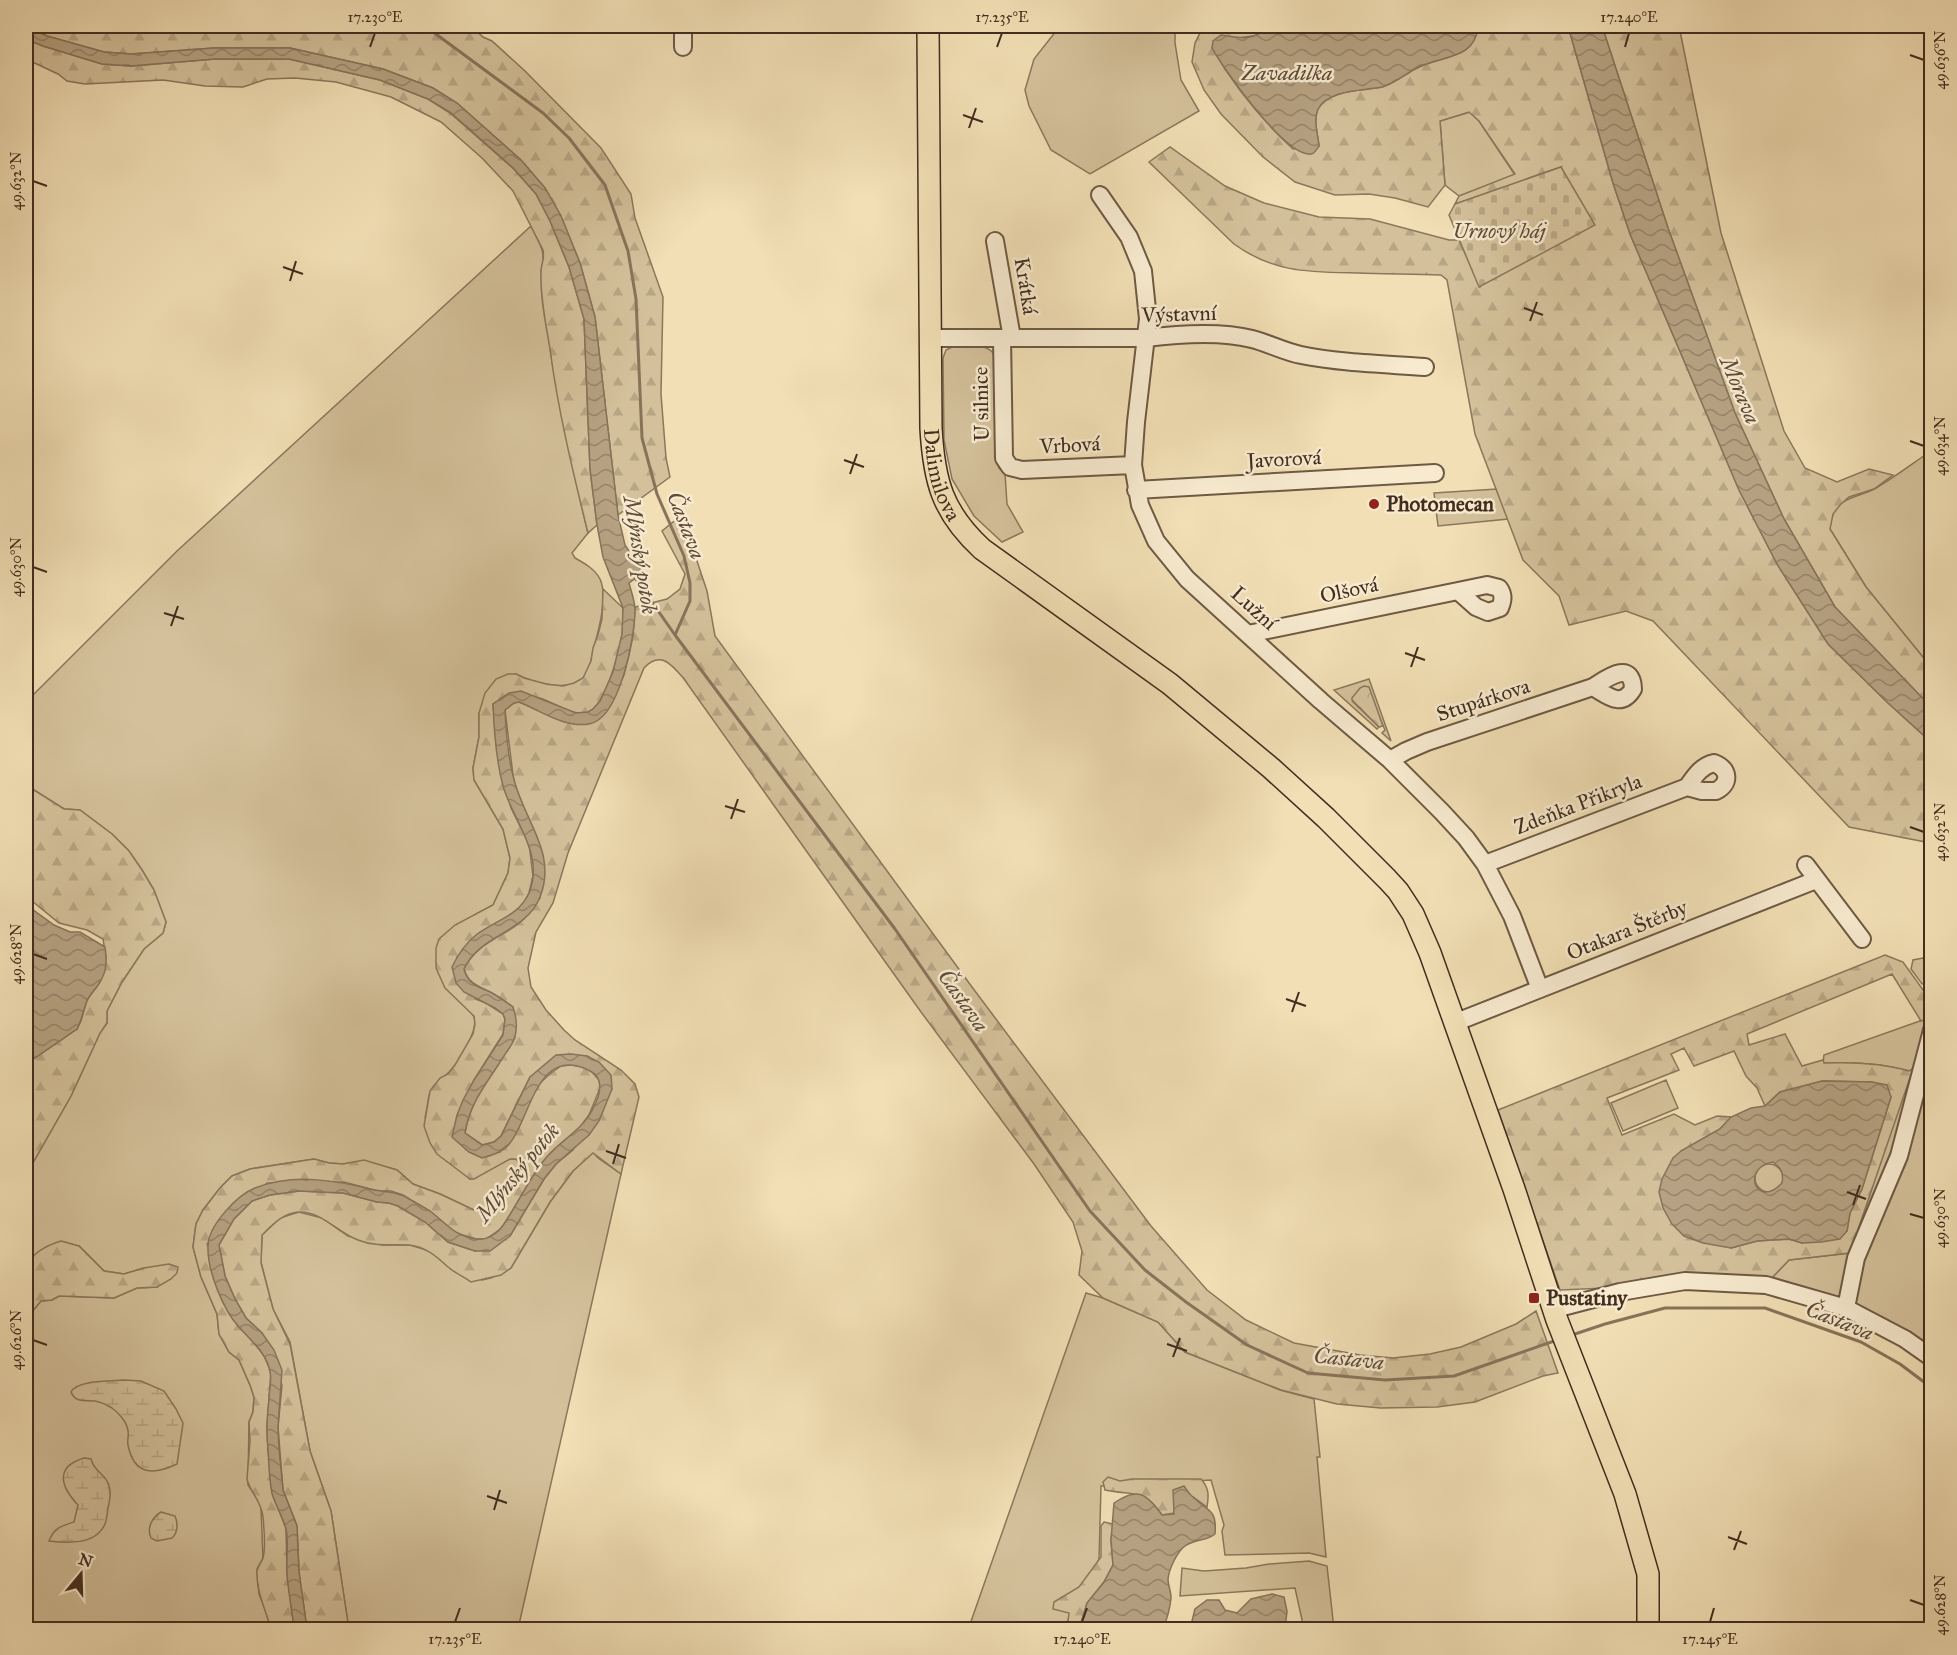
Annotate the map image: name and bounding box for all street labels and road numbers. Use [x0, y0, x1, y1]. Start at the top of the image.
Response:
street label: Krátká [1009, 255, 1043, 317]
street label: Výstavní [1140, 300, 1218, 328]
street label: U silnice [967, 366, 995, 442]
street label: Dalimilova [918, 428, 967, 526]
street label: Vrbová [1038, 430, 1101, 460]
street label: Javorová [1244, 444, 1322, 474]
street label: Olšová [1318, 571, 1381, 609]
street label: Lužní [1225, 580, 1284, 636]
street label: Stupárkova [1433, 673, 1533, 727]
street label: Zdeňka Přikryla [1511, 768, 1646, 840]
street label: Otakara Štěrby [1563, 894, 1692, 966]

